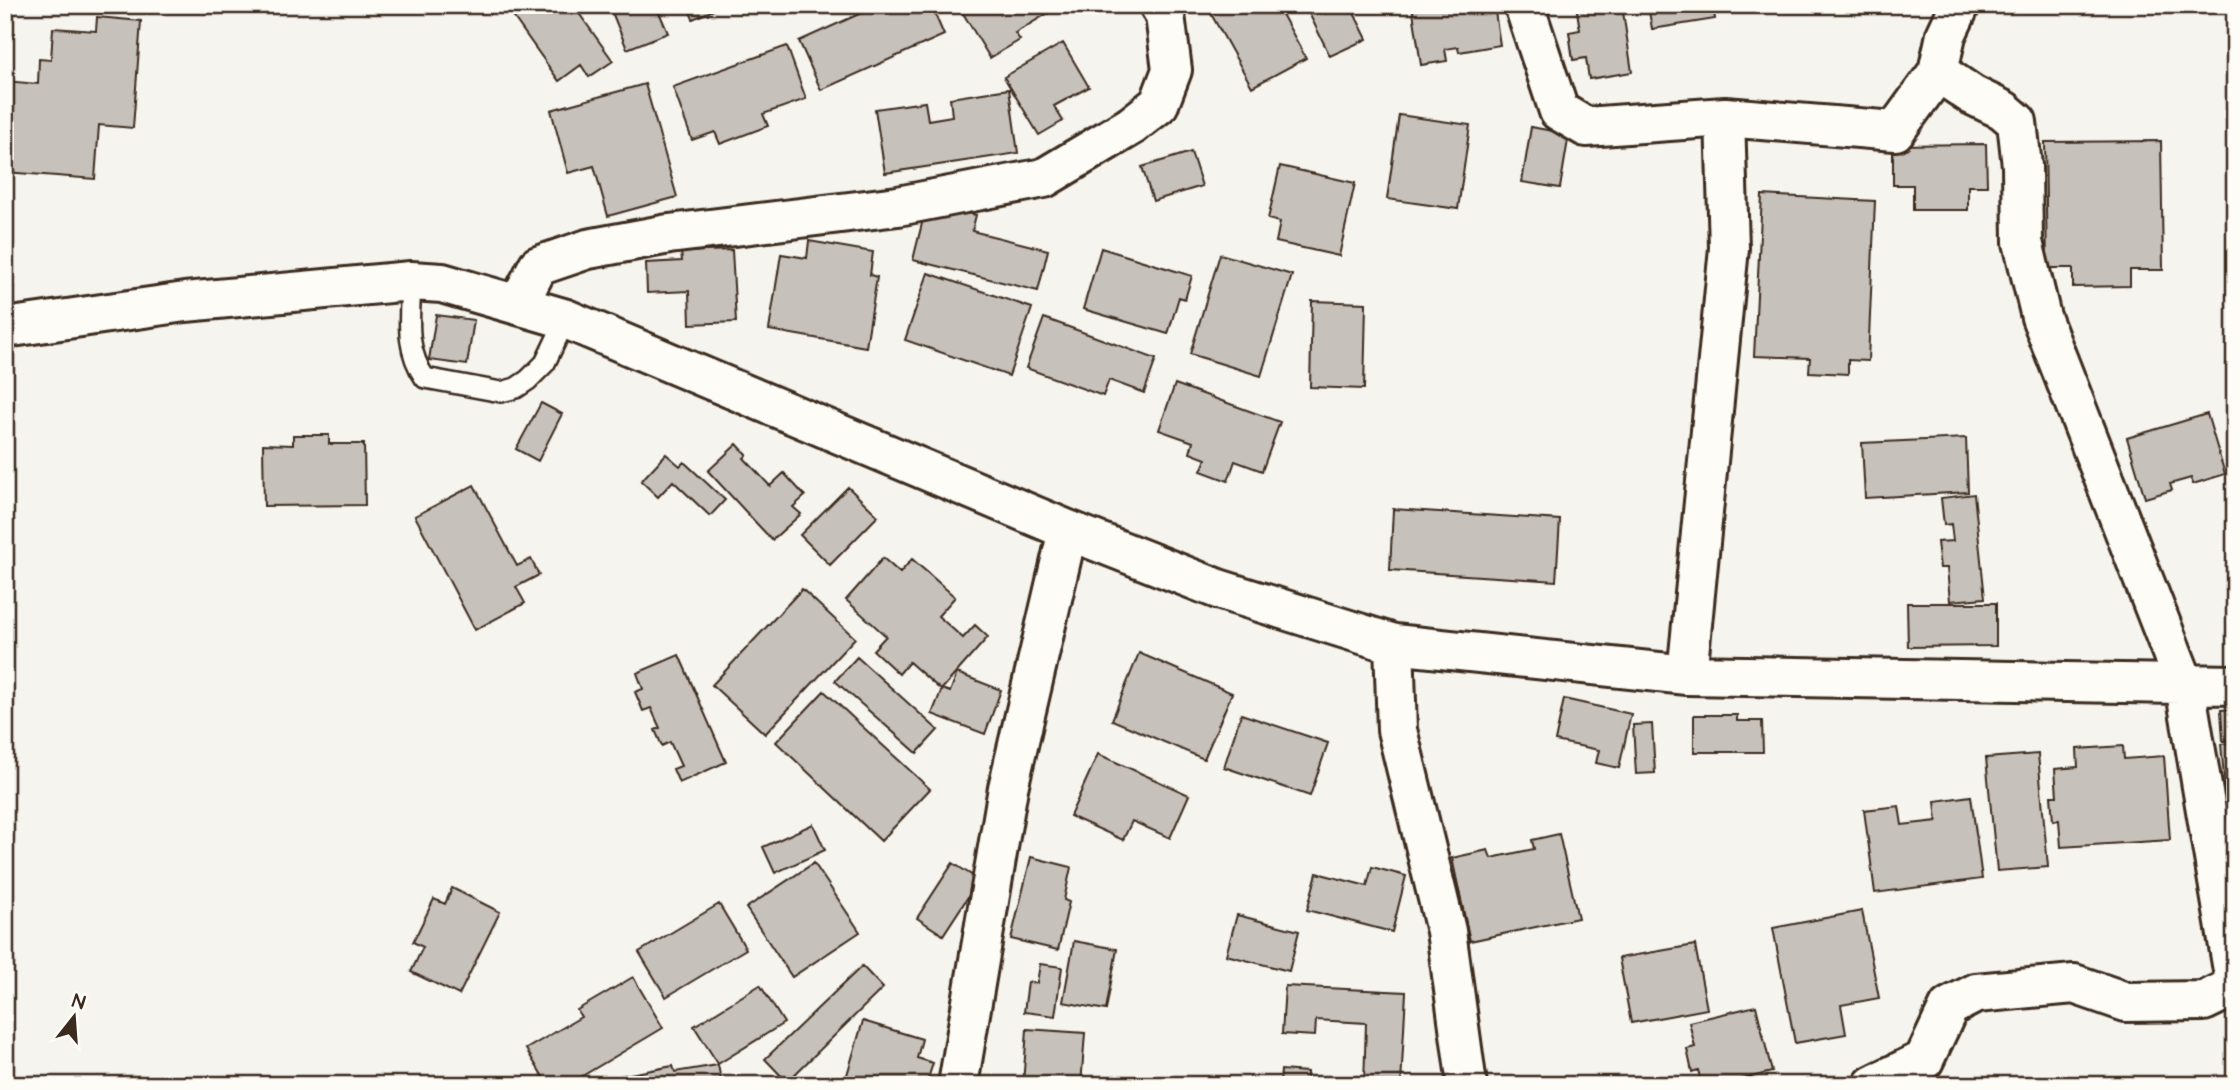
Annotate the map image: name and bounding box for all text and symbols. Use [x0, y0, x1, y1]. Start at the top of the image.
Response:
north arrow [38, 982, 108, 1052]
text: N [69, 988, 88, 1017]

